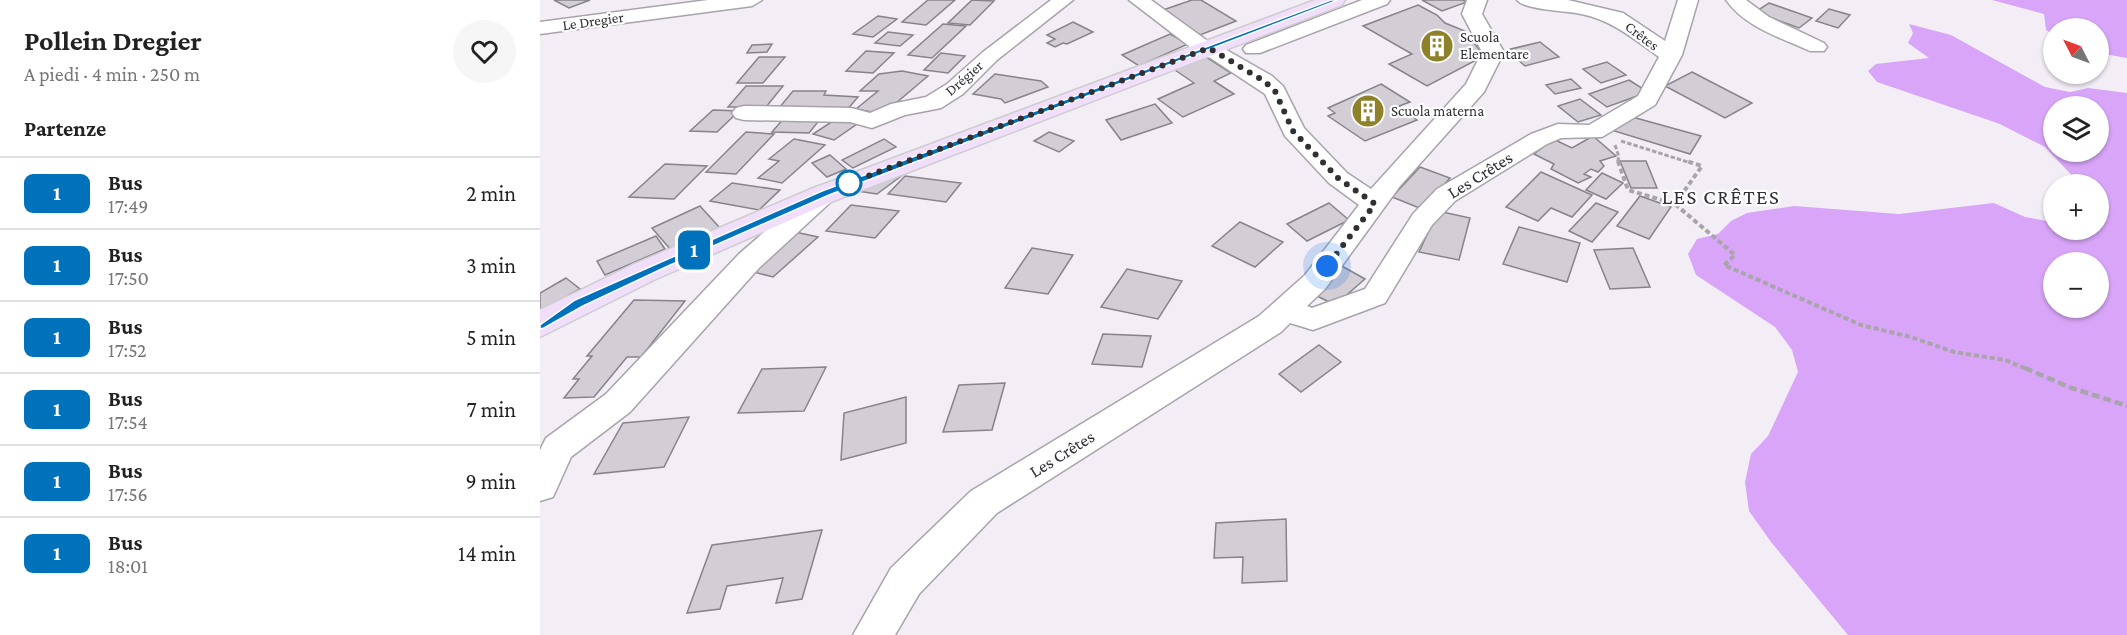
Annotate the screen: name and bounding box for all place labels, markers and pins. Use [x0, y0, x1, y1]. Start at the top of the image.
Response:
building icon: Scuola Elementare [1419, 28, 1455, 64]
place label: Scuola Elementare [1460, 29, 1529, 62]
building icon: Scuola materna [1350, 93, 1386, 129]
place label: Scuola materna [1391, 103, 1484, 119]
unlabelled marker [836, 170, 862, 196]

